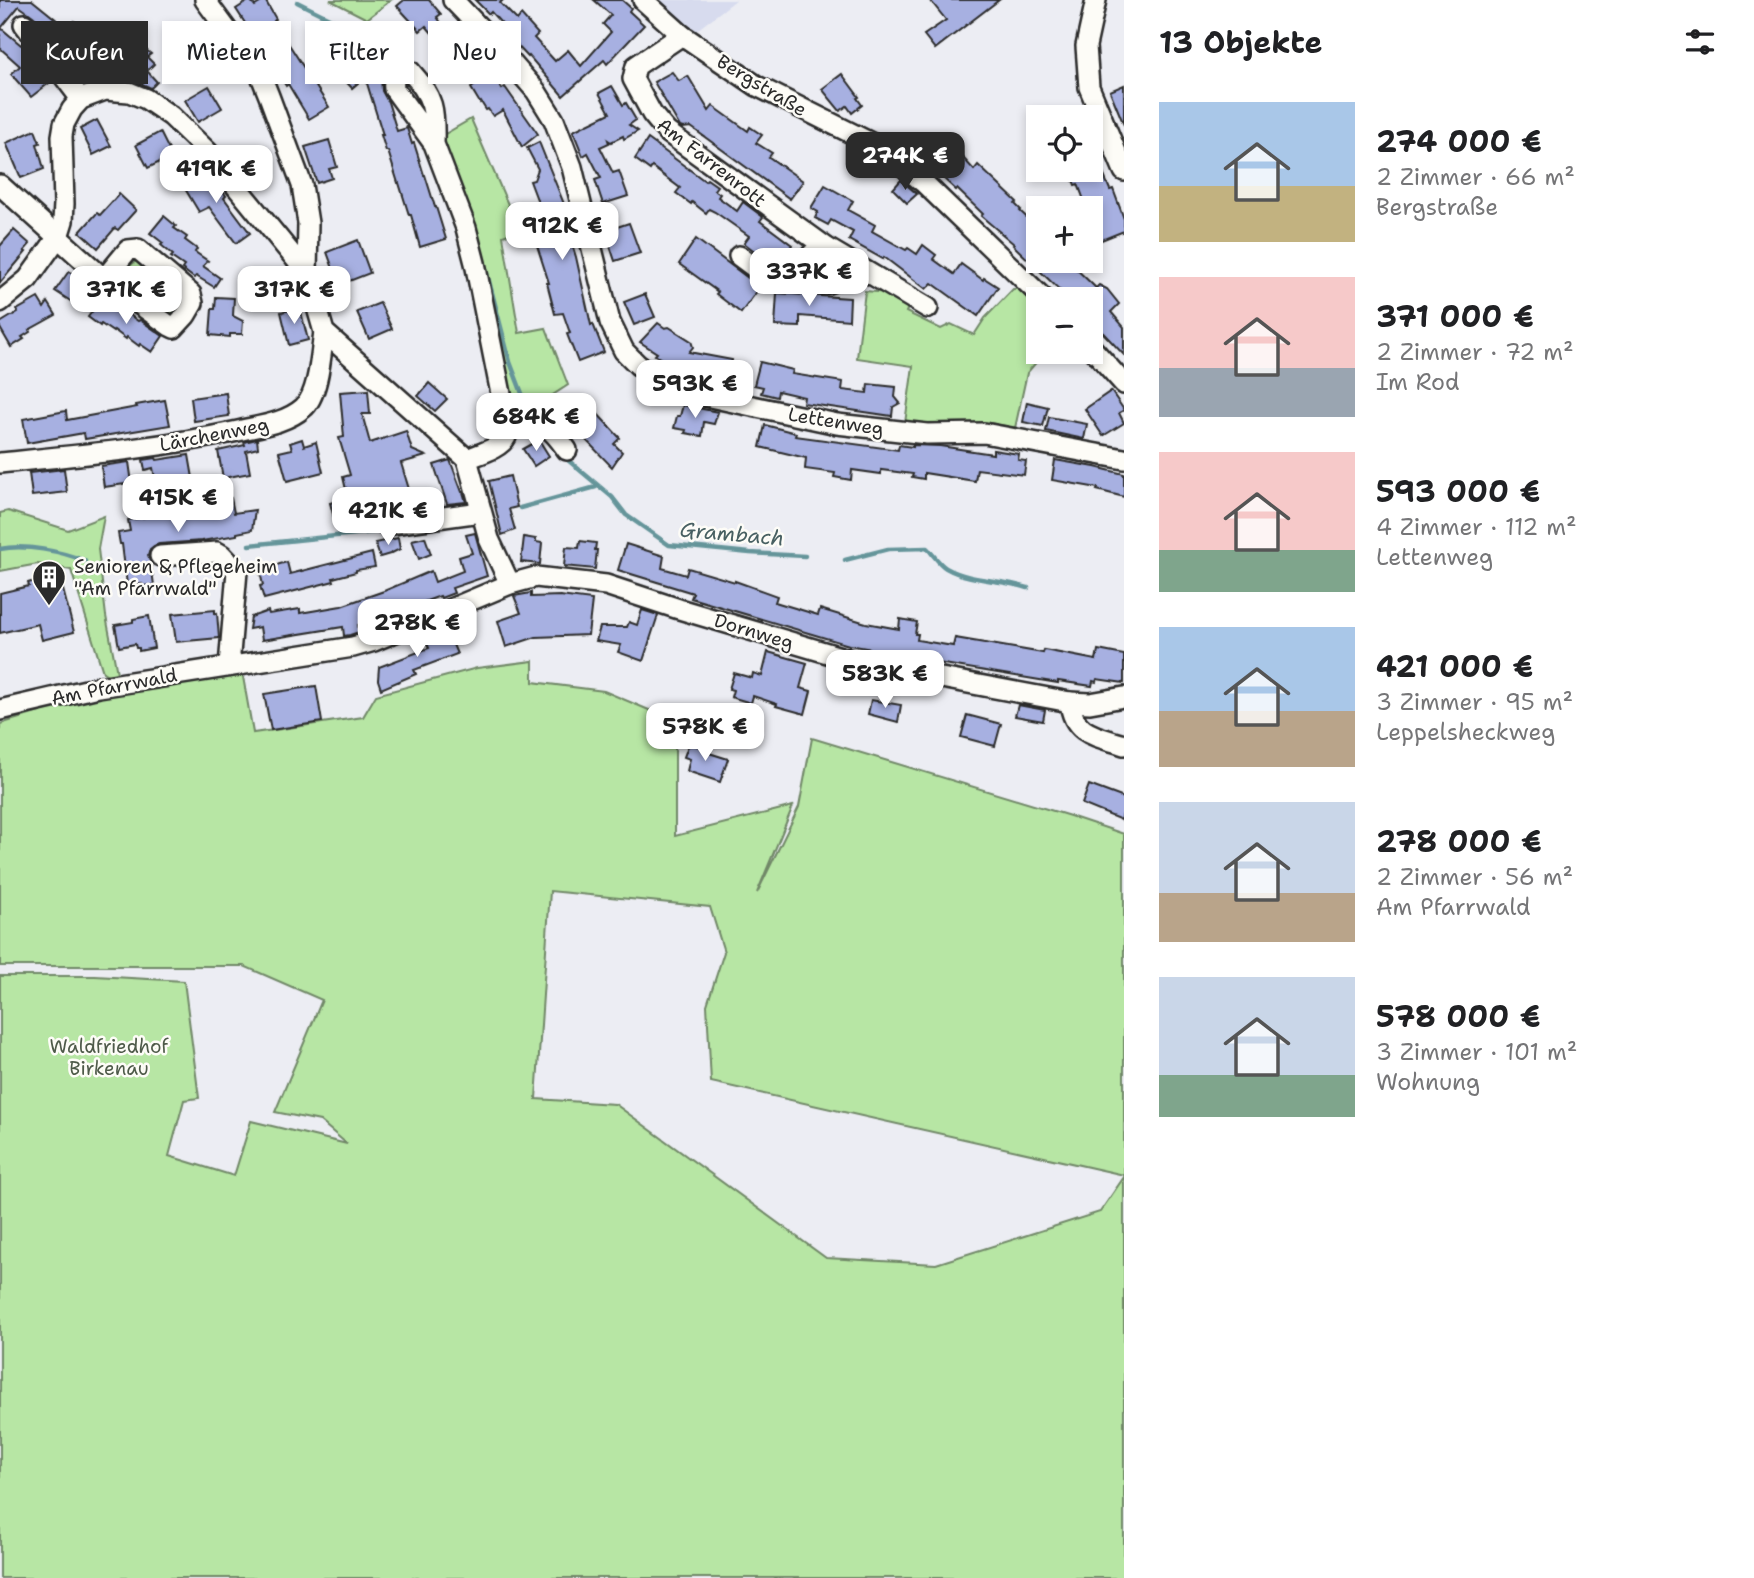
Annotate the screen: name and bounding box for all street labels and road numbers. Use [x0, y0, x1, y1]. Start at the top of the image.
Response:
street label: Bergstraße [712, 49, 811, 122]
street label: Am Farrenrott [652, 112, 771, 213]
street label: Lettenweg [786, 402, 886, 441]
street label: Lärchenweg [157, 412, 271, 457]
street label: Dornweg [711, 608, 797, 655]
street label: Am Pfarrwald [49, 662, 179, 711]

